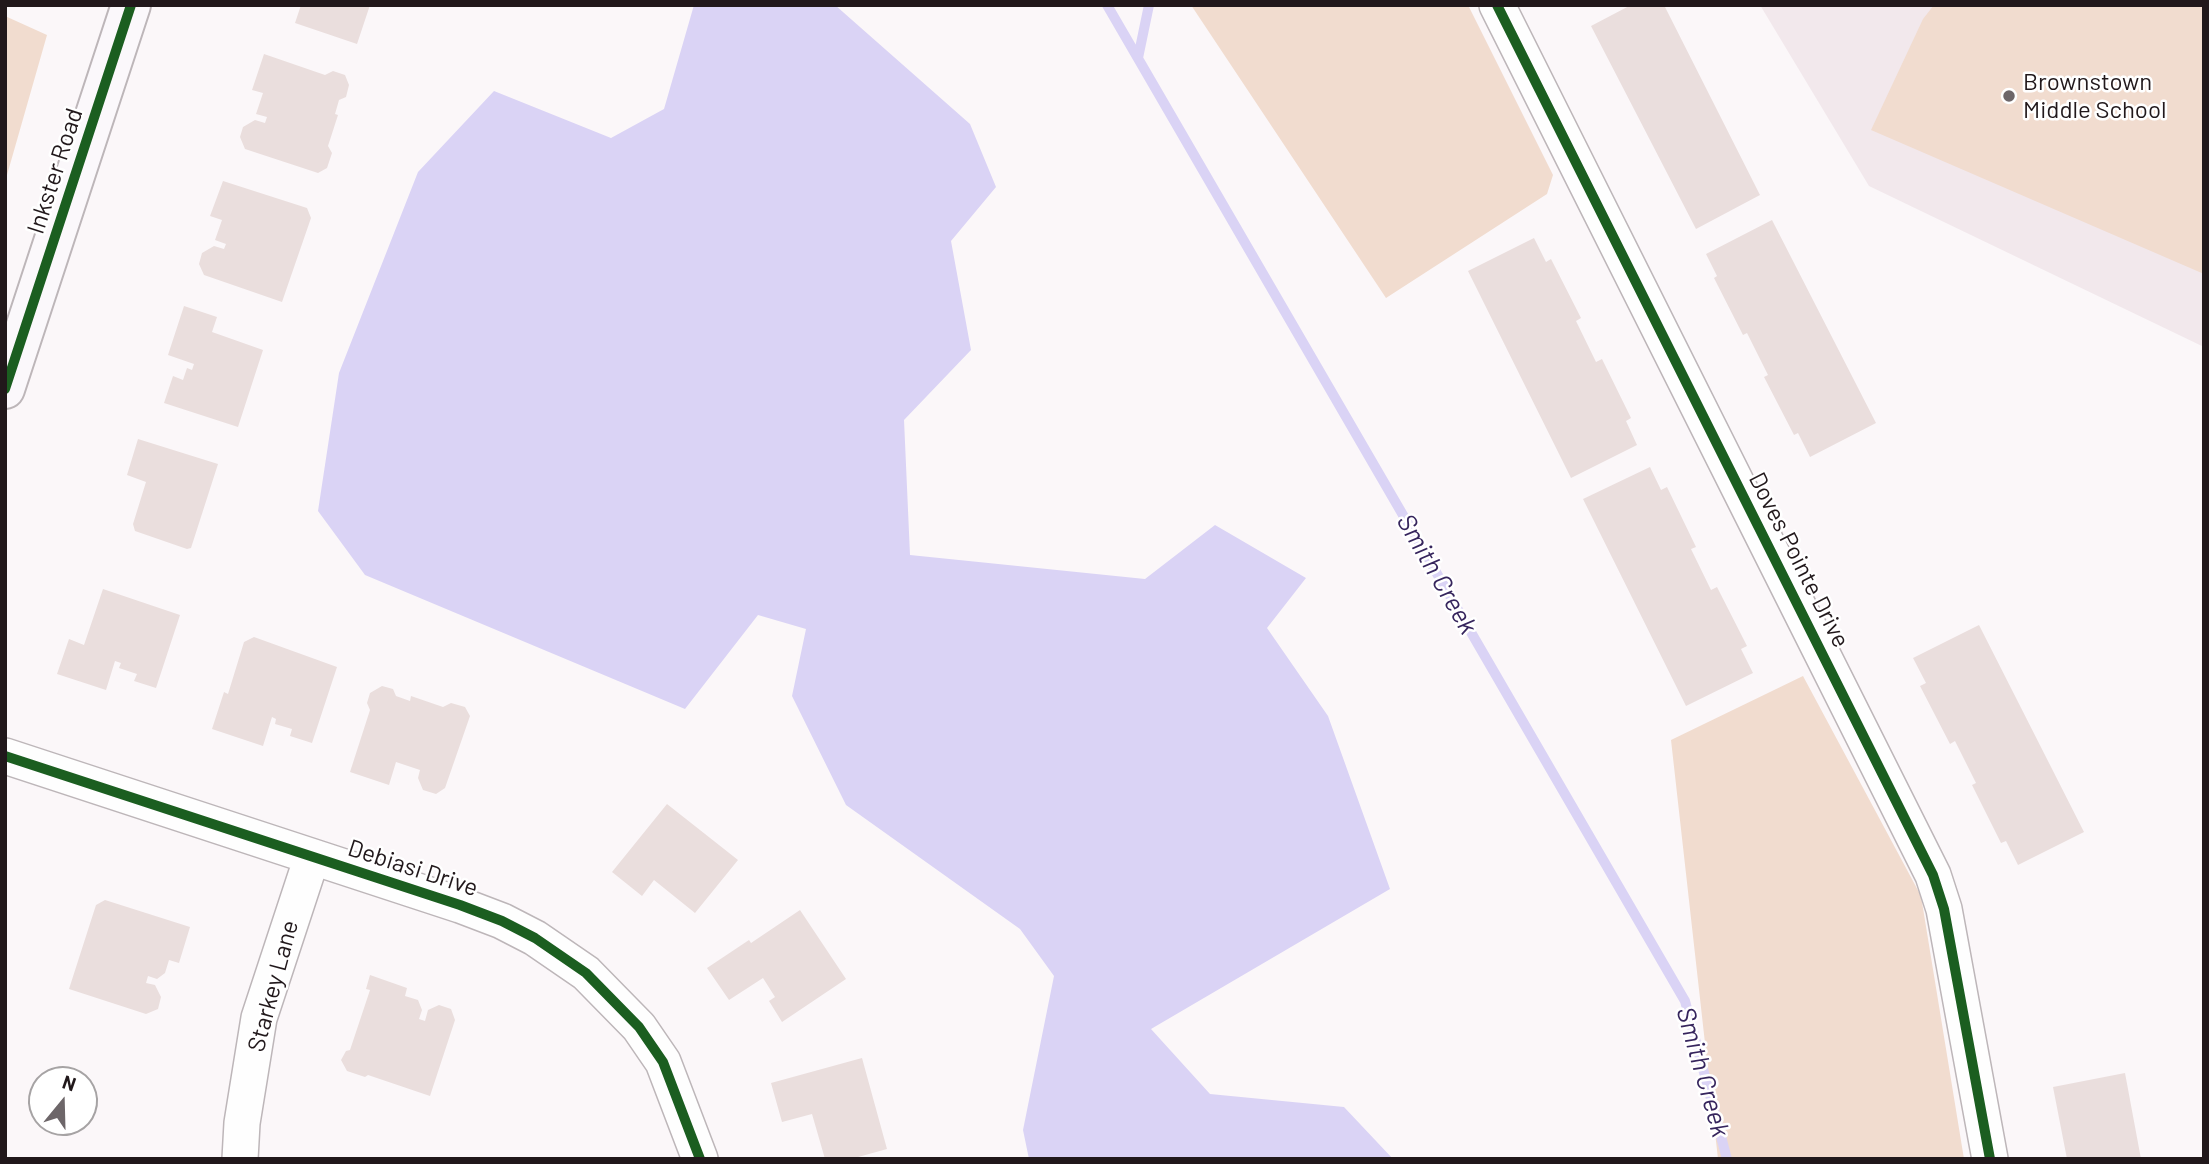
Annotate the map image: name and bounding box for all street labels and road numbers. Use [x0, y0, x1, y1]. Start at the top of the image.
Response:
street label: Inkster Road [21, 105, 89, 237]
street label: Doves Pointe Drive [1742, 468, 1856, 652]
street label: Debiasi Drive [344, 833, 482, 903]
street label: Starkey Lane [242, 917, 304, 1055]

